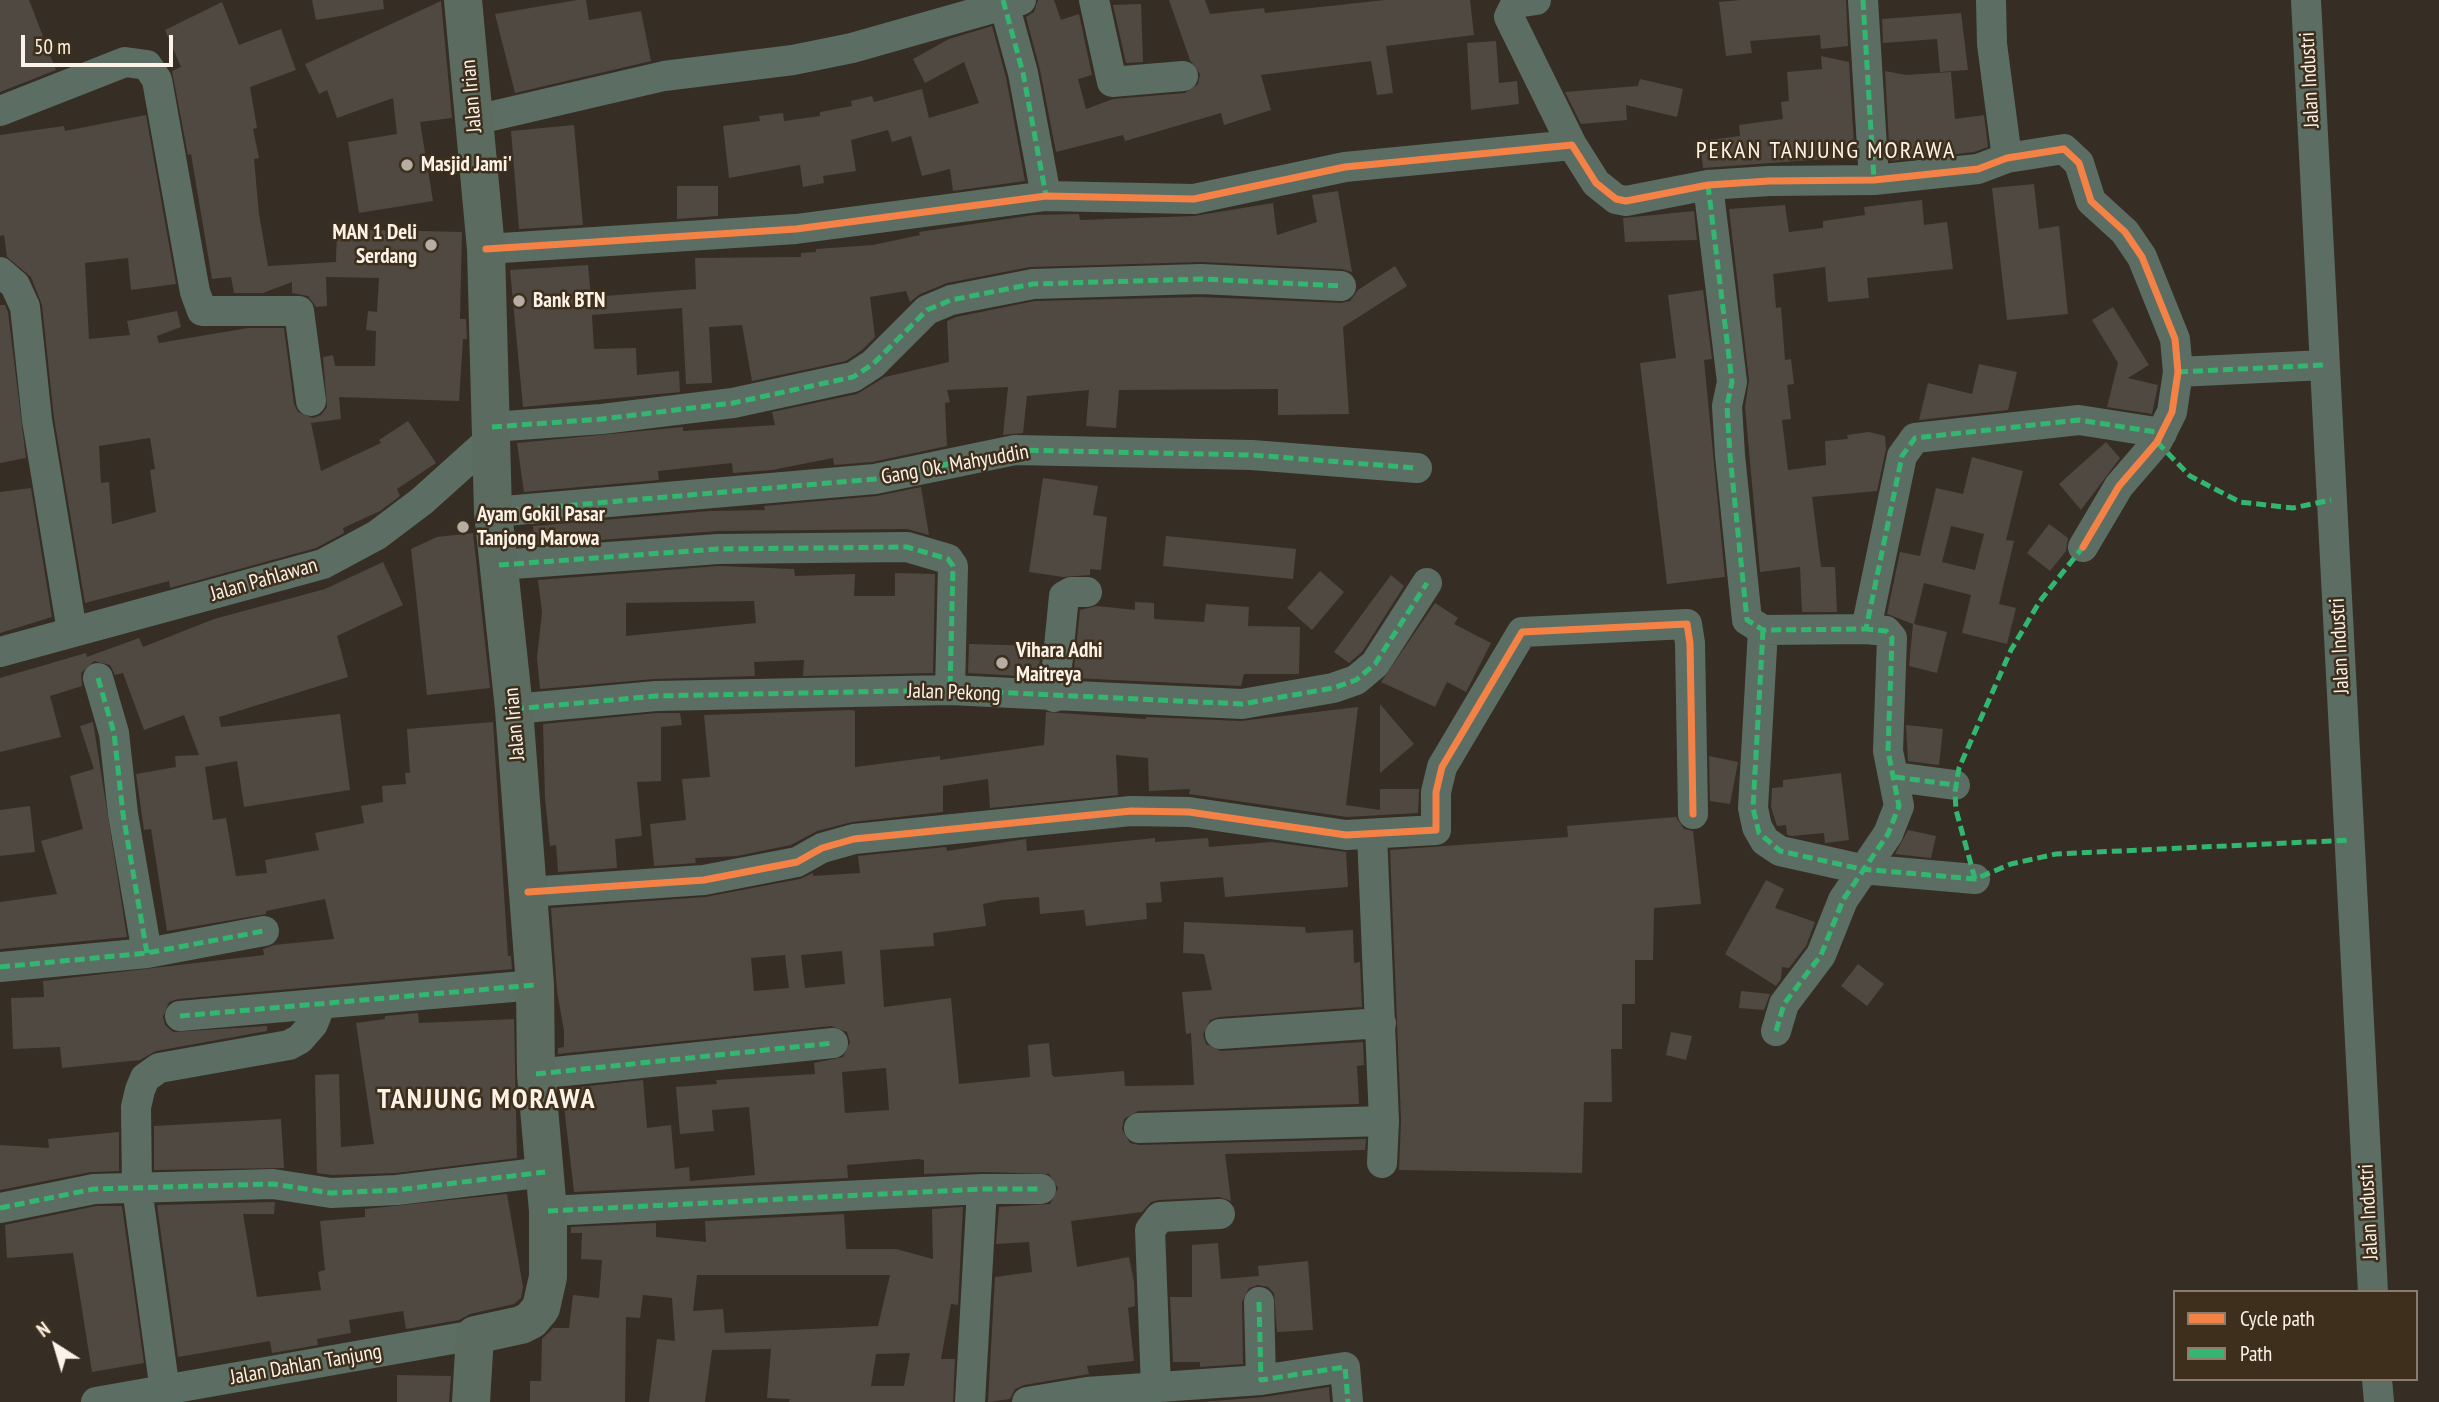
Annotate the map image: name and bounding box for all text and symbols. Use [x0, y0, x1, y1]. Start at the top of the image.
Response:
scale bar [24, 21, 177, 65]
street label: Jalan Industri [2295, 31, 2325, 129]
text: 50 m [34, 33, 71, 60]
street label: Jalan Irian [456, 58, 488, 134]
district label: PEKAN TANJUNG MORAWA [1698, 137, 1954, 165]
place label: Masjid Jami' [421, 152, 512, 178]
marker: Masjid Jami' [399, 157, 415, 173]
place label: MAN 1 Deli Serdang [332, 220, 417, 270]
marker: MAN 1 Deli Serdang [423, 237, 439, 253]
place label: Bank BTN [533, 288, 605, 314]
marker: Bank BTN [511, 293, 527, 309]
street label: Gang Ok. Mahyuddin [879, 440, 1031, 490]
place label: Ayam Gokil Pasar Tanjong Marowa [477, 502, 605, 552]
marker: Ayam Gokil Pasar Tanjong Marowa [455, 519, 471, 535]
street label: Jalan Pahlawan [208, 553, 320, 607]
street label: Jalan Industri [2325, 597, 2355, 695]
place label: Vihara Adhi Maitreya [1016, 638, 1103, 688]
marker: Vihara Adhi Maitreya [994, 655, 1010, 671]
street label: Jalan Pekong [907, 679, 1001, 707]
street label: Jalan Irian [499, 686, 531, 762]
district label: TANJUNG MORAWA [379, 1083, 595, 1117]
street label: Jalan Industri [2354, 1163, 2384, 1261]
legend [2173, 1290, 2418, 1381]
text: Cycle path [2240, 1305, 2315, 1332]
north arrow [21, 1311, 91, 1381]
text: N [32, 1317, 55, 1342]
street label: Jalan Dahlan Tanjung [228, 1339, 384, 1391]
text: Path [2240, 1340, 2272, 1367]

